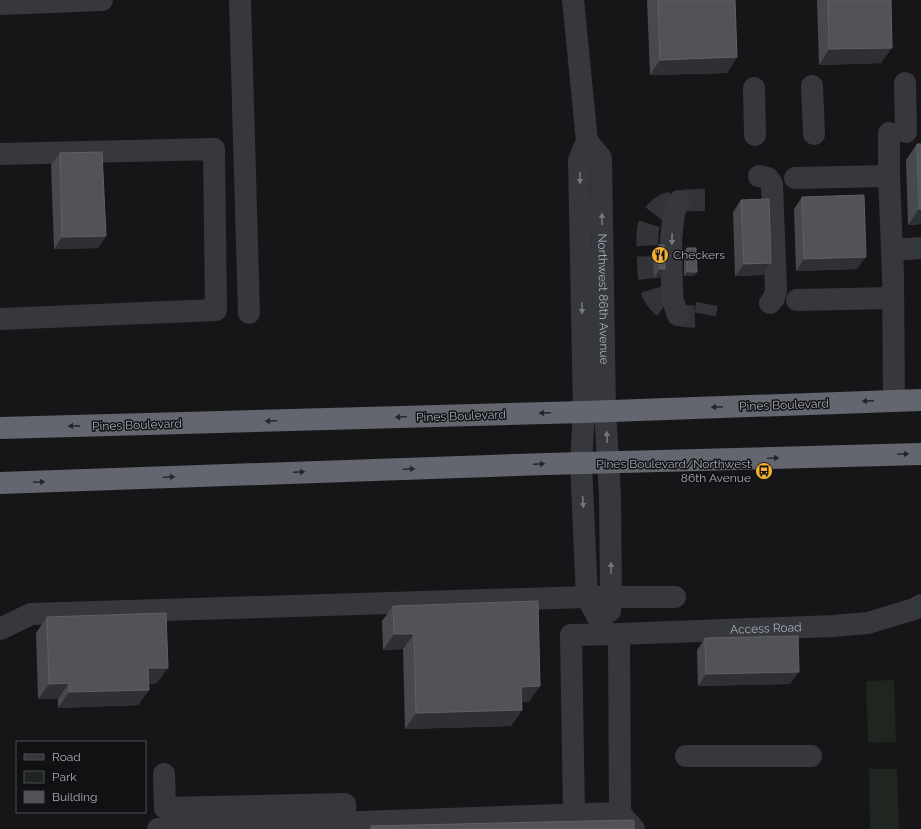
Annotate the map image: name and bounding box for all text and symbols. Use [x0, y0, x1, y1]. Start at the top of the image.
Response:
one-way arrow [577, 172, 583, 185]
one-way arrow [599, 212, 605, 225]
street label: Northwest 86th Avenue [595, 233, 611, 365]
one-way arrow [668, 233, 675, 245]
restaurant icon: Checkers [650, 245, 670, 265]
place label: Checkers [673, 248, 725, 262]
one-way arrow [579, 302, 585, 315]
street label: Pines Boulevard [739, 396, 829, 414]
one-way arrow [862, 398, 874, 405]
one-way arrow [710, 404, 723, 410]
street label: Pines Boulevard [416, 407, 506, 425]
one-way arrow [539, 410, 551, 417]
one-way arrow [395, 414, 407, 421]
street label: Pines Boulevard [92, 416, 182, 434]
one-way arrow [264, 418, 277, 424]
one-way arrow [67, 423, 80, 429]
one-way arrow [603, 431, 610, 443]
one-way arrow [897, 451, 910, 457]
one-way arrow [767, 454, 779, 461]
place label: Pines Boulevard/Northwest 86th Avenue [596, 457, 751, 485]
one-way arrow [533, 461, 546, 467]
bus stop icon: Pines Boulevard/Northwest 86th Avenue [754, 461, 774, 481]
one-way arrow [403, 465, 415, 472]
one-way arrow [293, 469, 305, 476]
one-way arrow [163, 474, 176, 480]
one-way arrow [33, 478, 45, 485]
one-way arrow [579, 496, 586, 508]
one-way arrow [608, 561, 614, 574]
street label: Access Road [730, 620, 802, 637]
legend [16, 741, 146, 813]
text: Road [52, 750, 81, 764]
text: Park [52, 770, 77, 784]
text: Building [52, 790, 98, 804]

